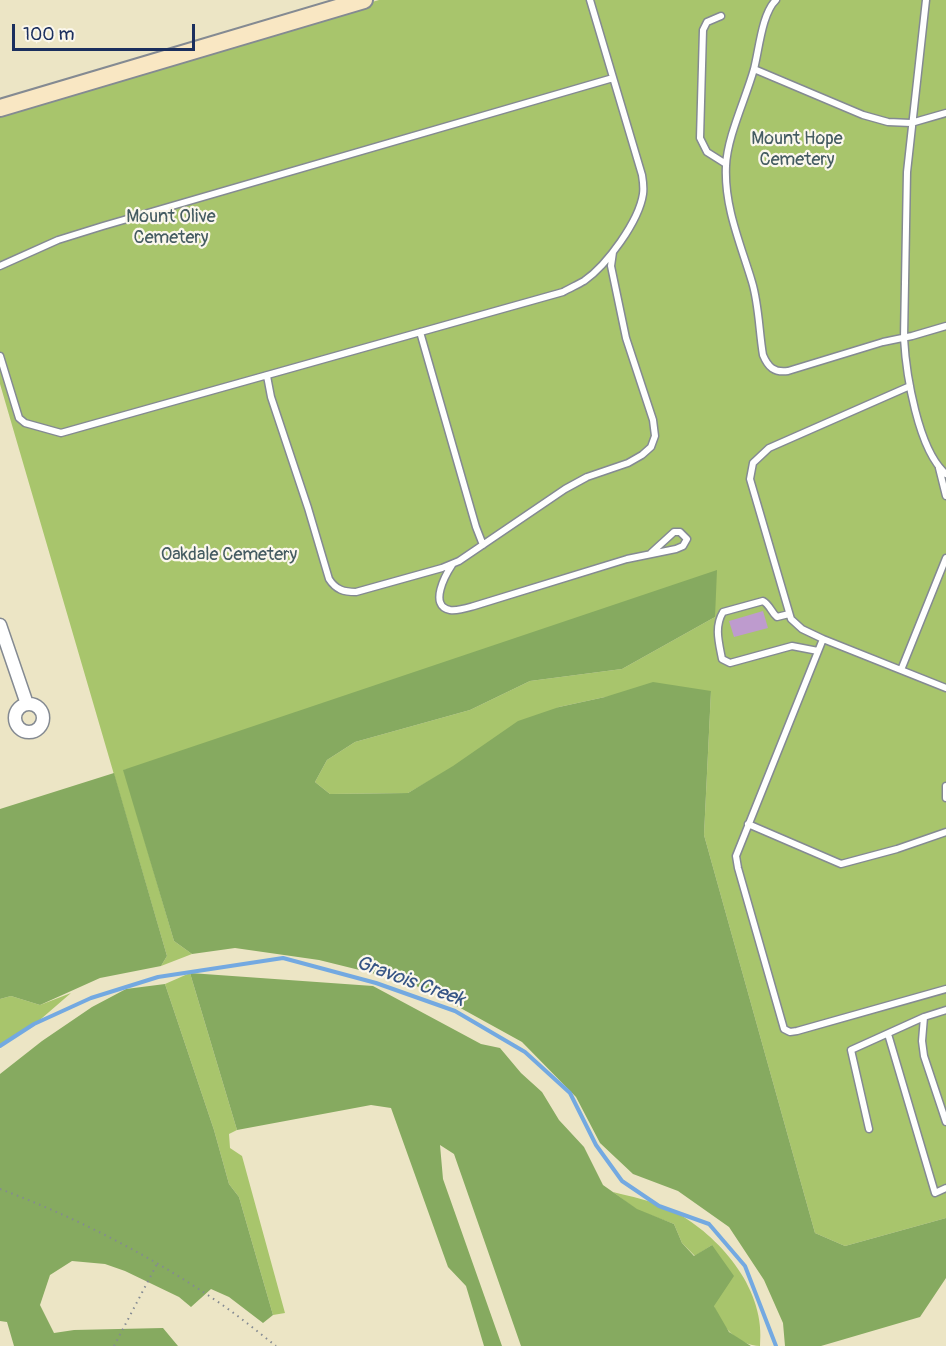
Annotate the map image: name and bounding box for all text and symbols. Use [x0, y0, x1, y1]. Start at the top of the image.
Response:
scale bar [15, 12, 198, 50]
text: 100 m [23, 23, 75, 46]
park label: Mount Hope Cemetery [751, 128, 843, 170]
park label: Mount Olive Cemetery [126, 206, 216, 248]
park label: Oakdale Cemetery [161, 544, 297, 566]
water label: Gravois Creek [353, 951, 467, 1013]

